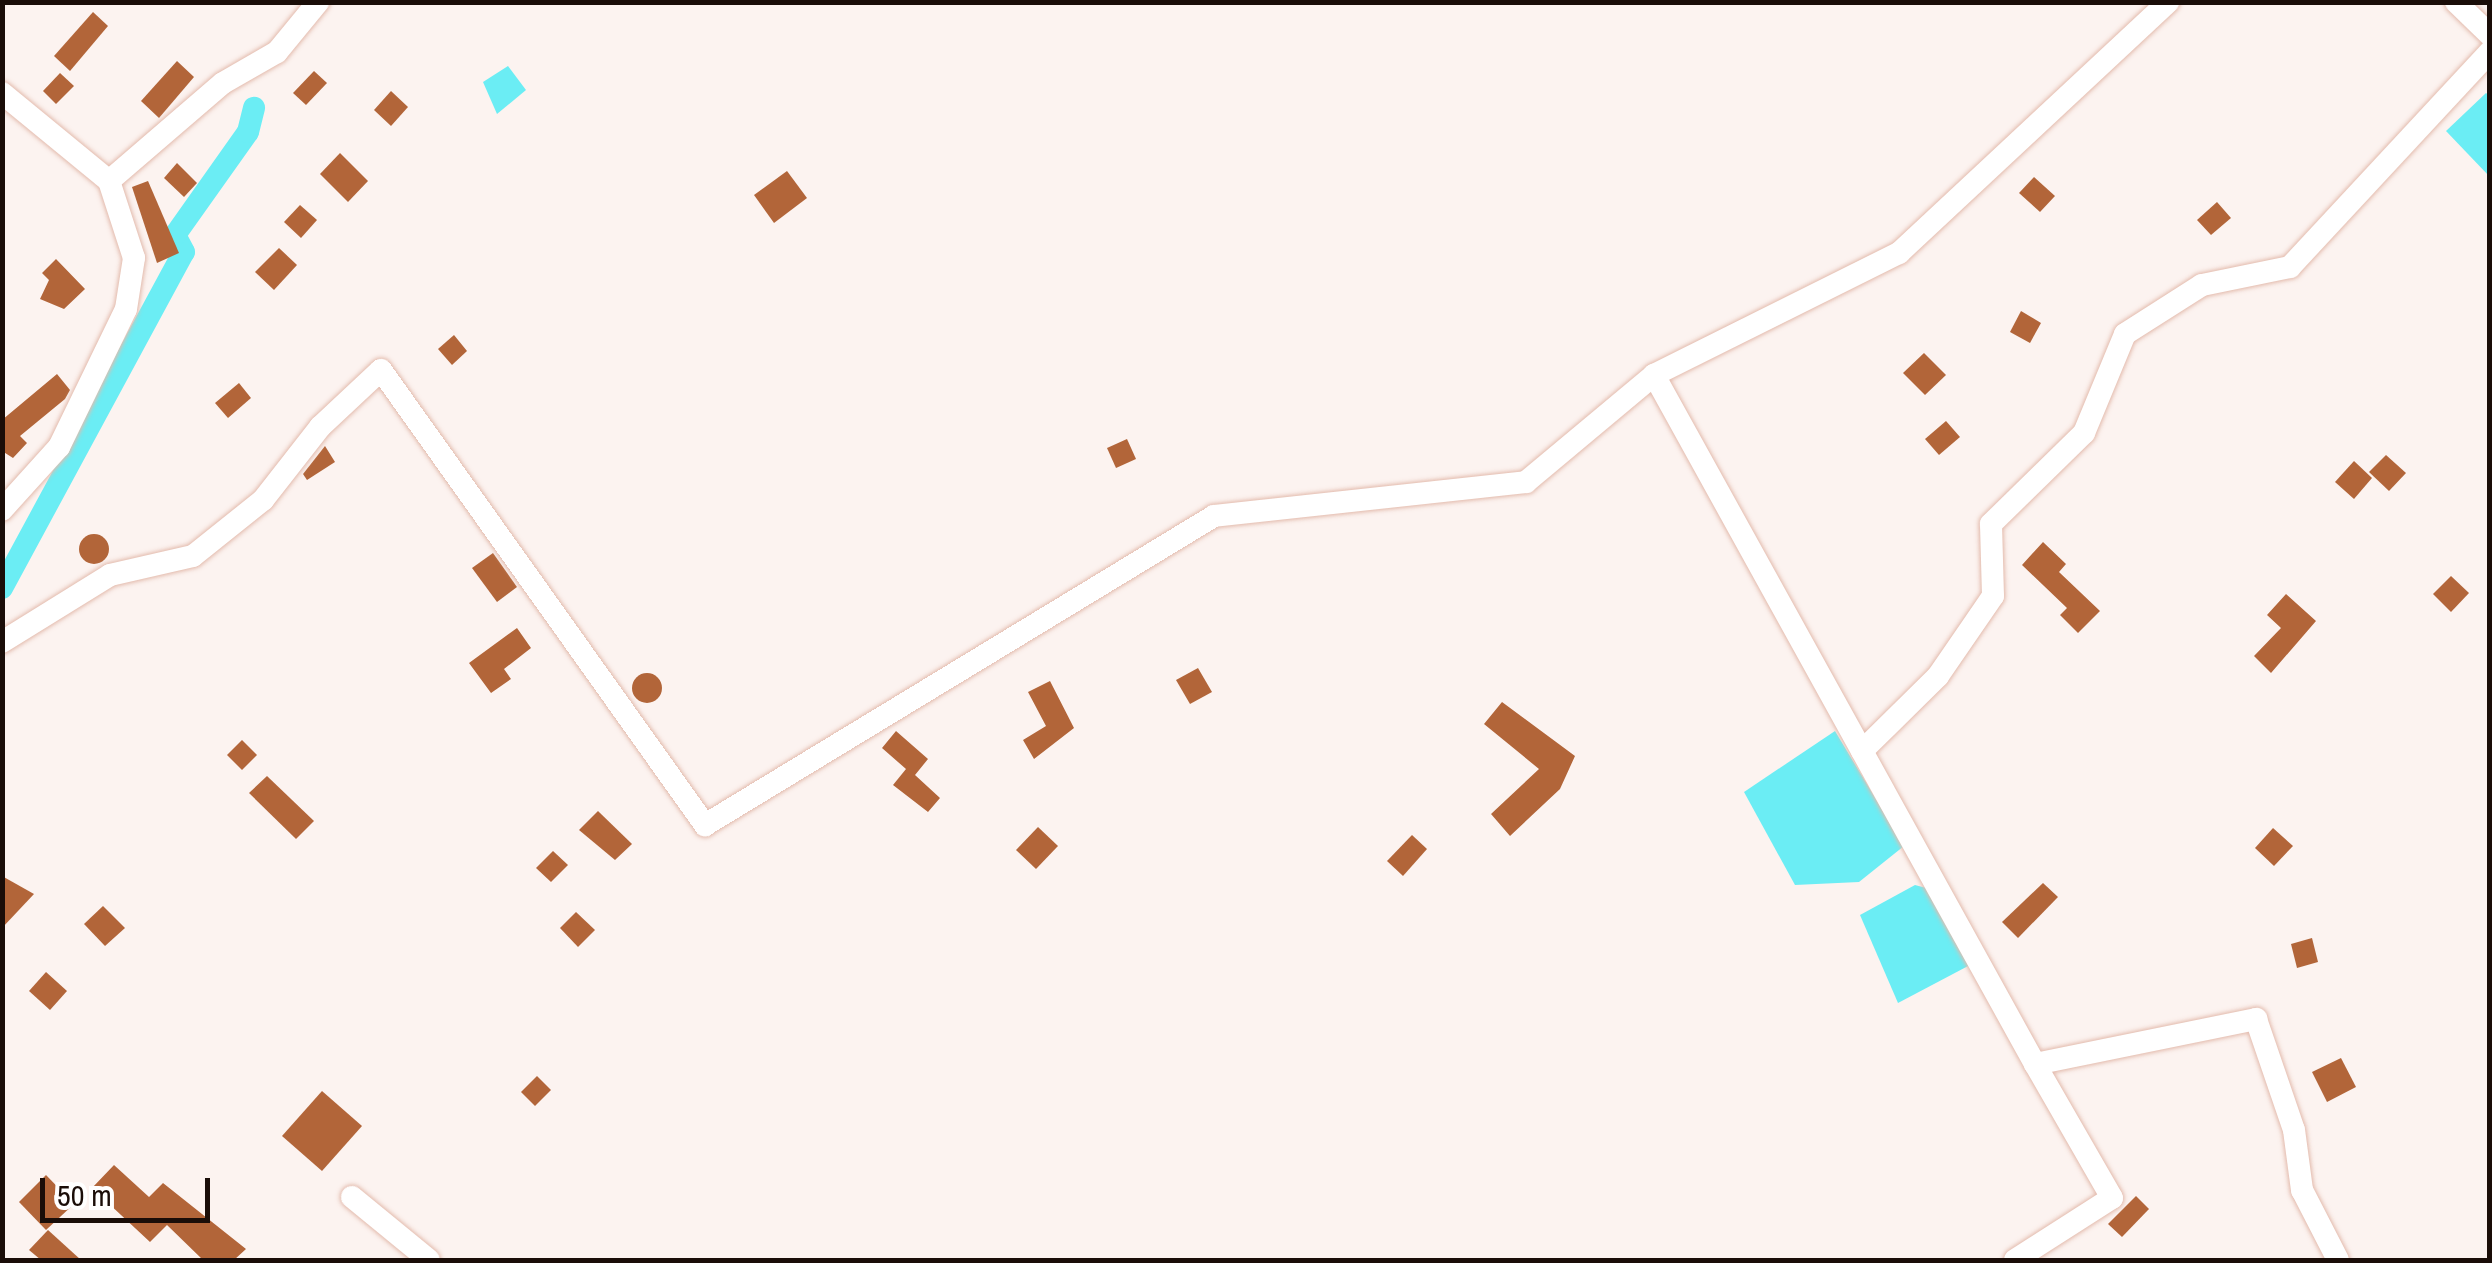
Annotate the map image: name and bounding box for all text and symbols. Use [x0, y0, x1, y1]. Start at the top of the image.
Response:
scale bar [45, 1158, 215, 1220]
text: 50 m [57, 1175, 112, 1215]

